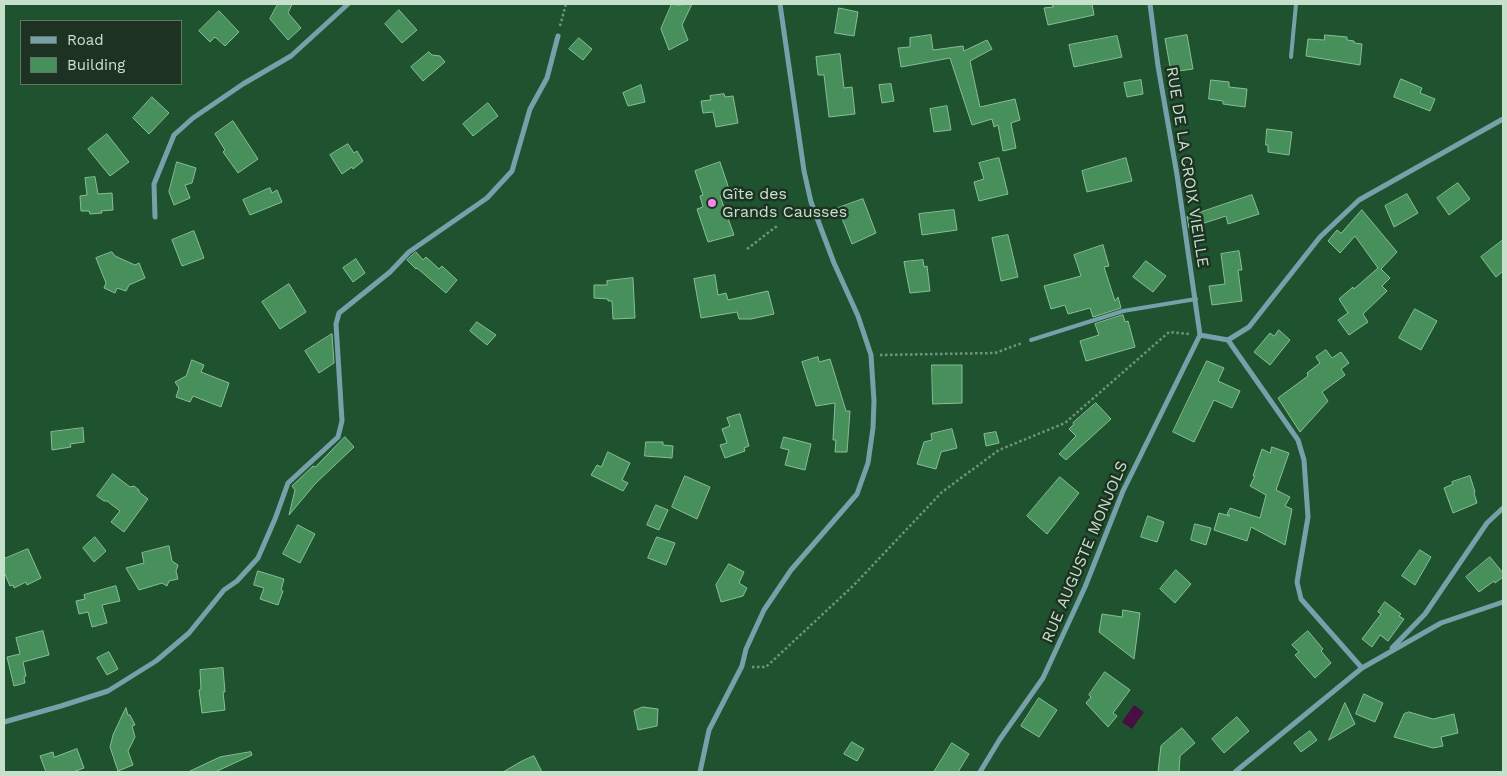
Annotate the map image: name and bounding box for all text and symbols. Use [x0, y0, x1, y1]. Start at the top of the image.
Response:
legend [20, 20, 182, 85]
text: Road [67, 31, 104, 49]
text: Building [67, 56, 125, 74]
street label: RUE DE LA CROIX VIEILLE [1162, 65, 1212, 269]
place label: Gîte des Grands Causses [722, 184, 847, 222]
marker: Gîte des Grands Causses [706, 197, 718, 209]
street label: RUE AUGUSTE MONJOLS [1038, 458, 1132, 646]

